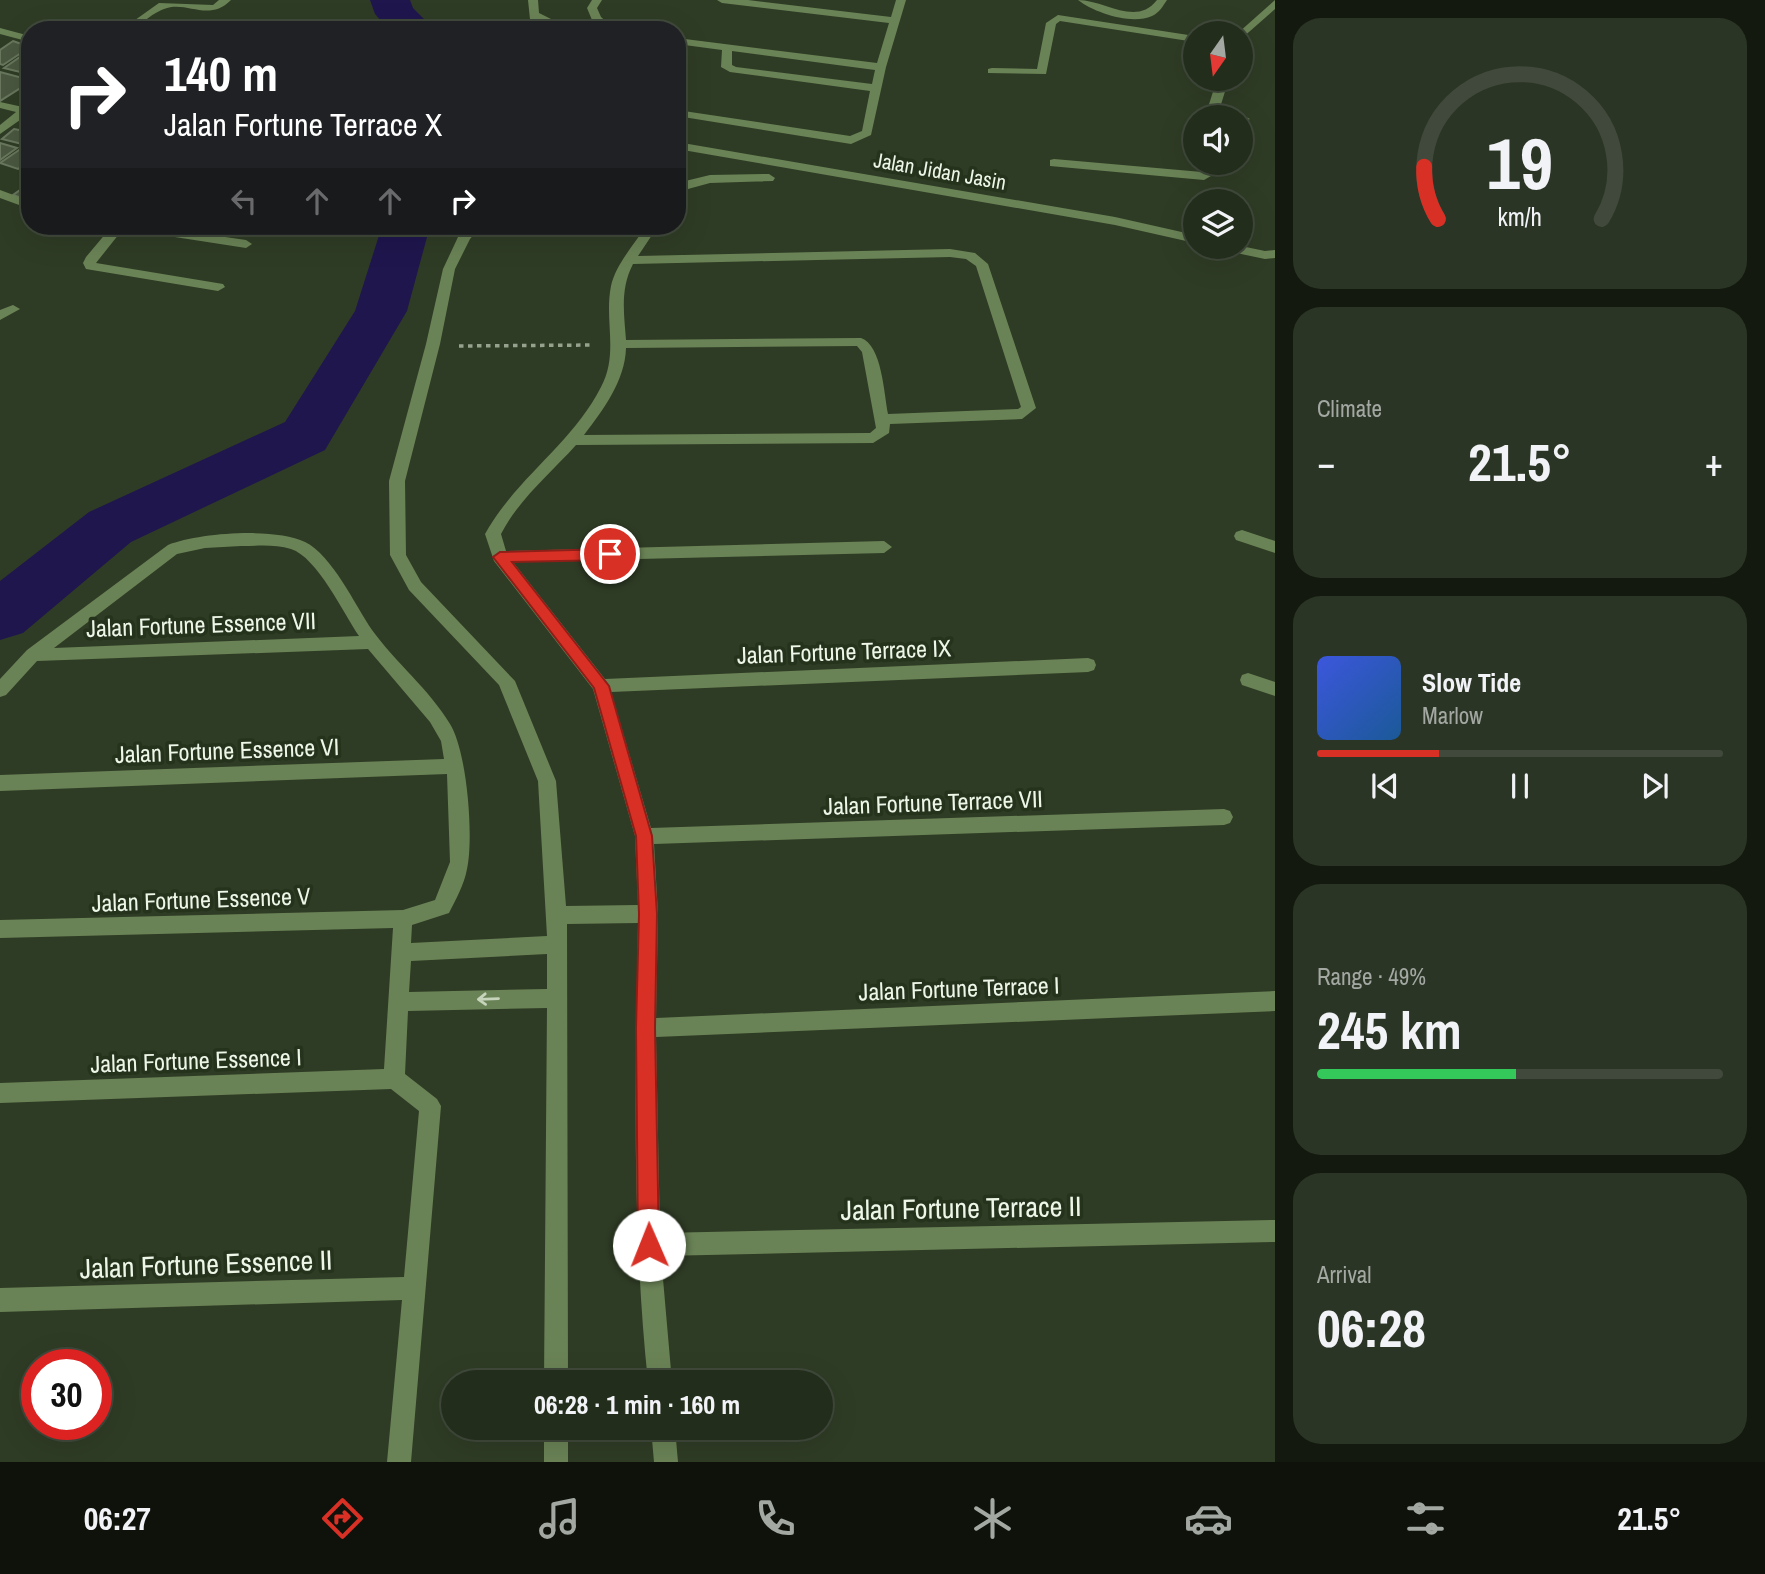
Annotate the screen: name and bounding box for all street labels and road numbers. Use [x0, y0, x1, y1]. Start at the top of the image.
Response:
street label: Jalan Jidan Jasin [871, 145, 1009, 197]
street label: Jalan Fortune Essence VII [86, 604, 316, 644]
street label: Jalan Fortune Terrace IX [736, 631, 952, 671]
street label: Jalan Fortune Essence VI [114, 730, 340, 770]
street label: Jalan Fortune Terrace VII [823, 782, 1043, 822]
street label: Jalan Fortune Essence V [91, 879, 311, 919]
street label: Jalan Fortune Terrace I [858, 969, 1060, 1007]
street label: Jalan Fortune Essence I [90, 1040, 302, 1080]
street label: Jalan Fortune Terrace II [840, 1187, 1082, 1229]
street label: Jalan Fortune Essence II [79, 1241, 333, 1287]

